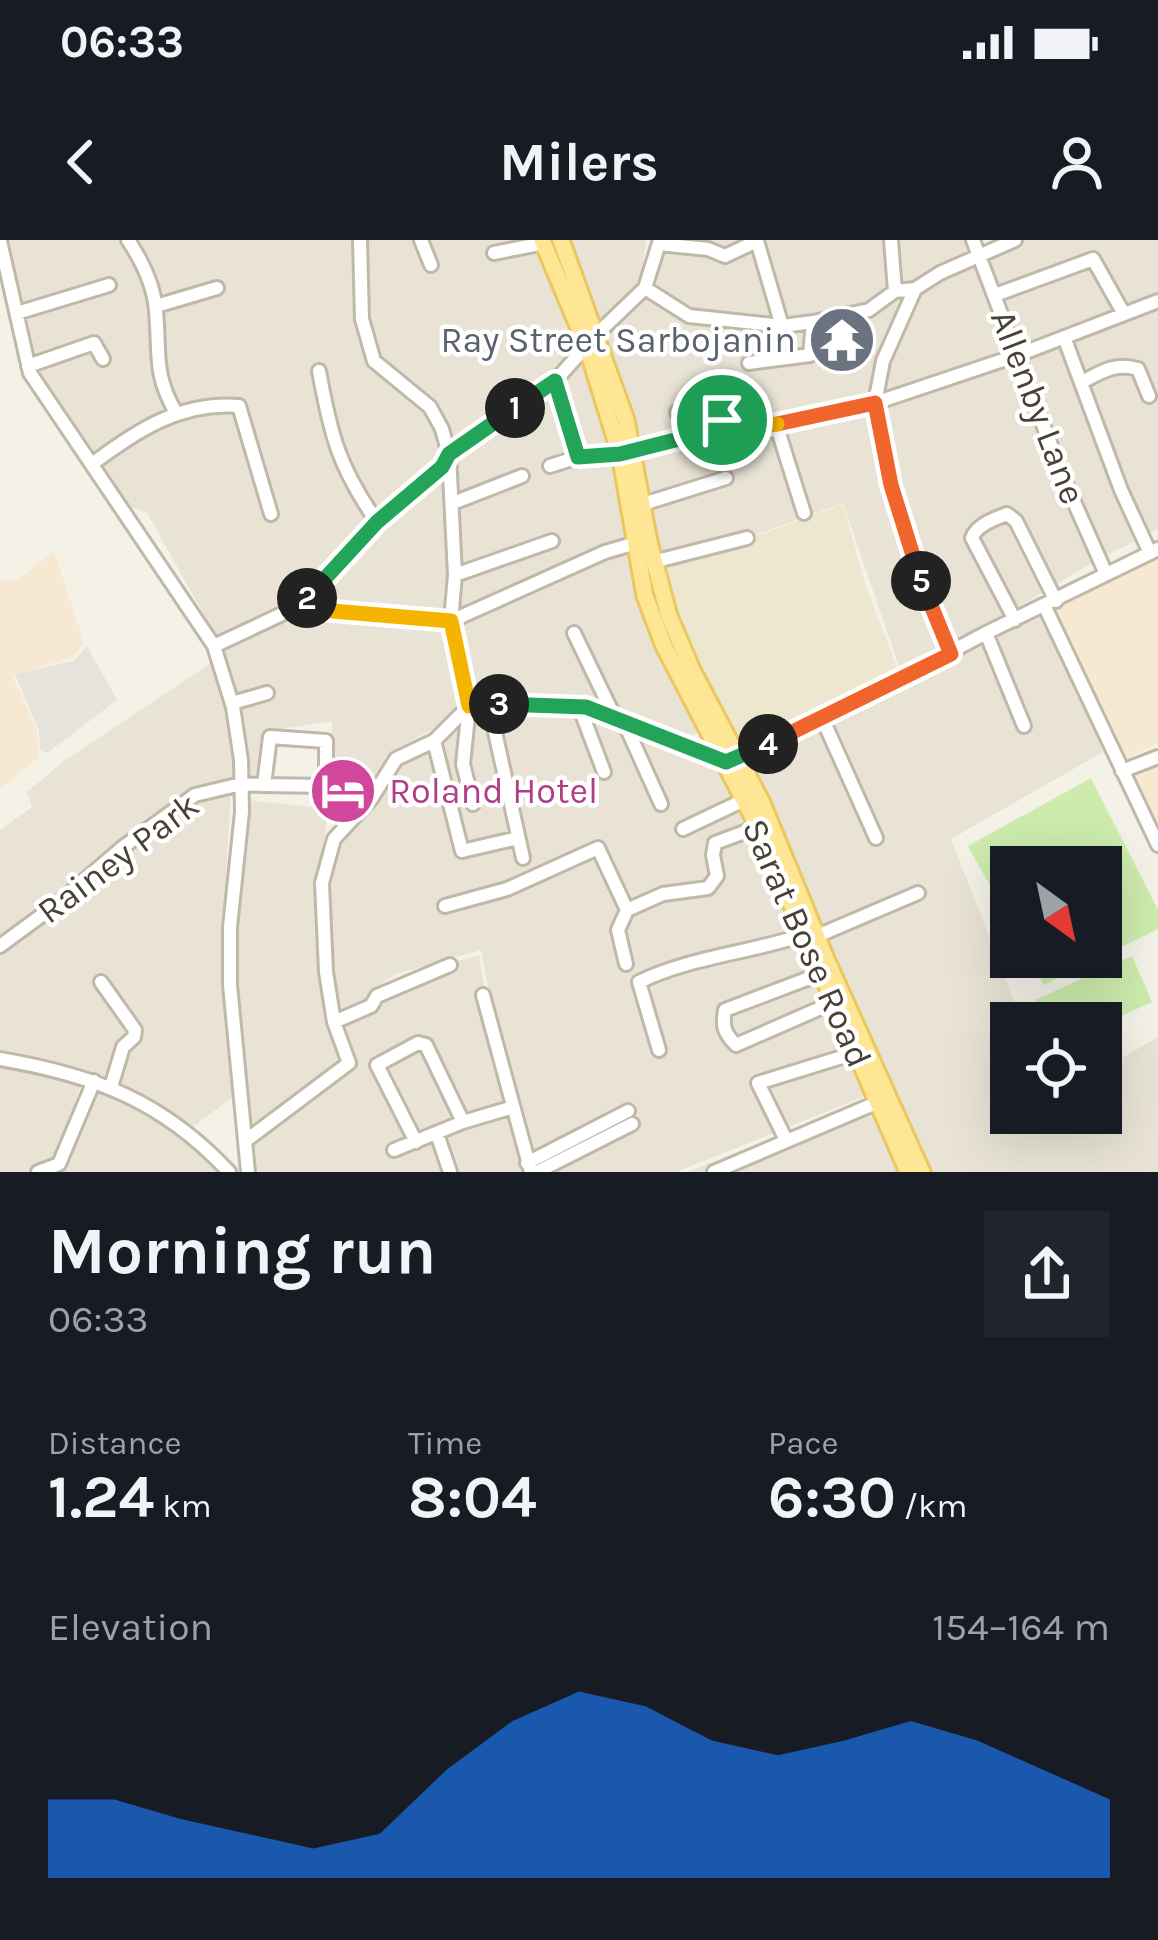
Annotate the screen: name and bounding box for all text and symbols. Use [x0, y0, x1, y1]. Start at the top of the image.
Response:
text: 06:33 [60, 16, 184, 68]
icon: back [48, 129, 114, 195]
icon: person [1044, 129, 1110, 195]
text: Milers [499, 130, 659, 194]
street label: Allenby Lane [982, 304, 1094, 510]
temple icon: Ray Street Sarbojanin [807, 305, 877, 375]
place label: Ray Street Sarbojanin [441, 319, 796, 361]
pin [671, 369, 773, 471]
pin: 1 [485, 378, 545, 438]
icon: arrive [689, 387, 755, 453]
text: 1 [509, 389, 521, 427]
pin: 5 [891, 551, 951, 611]
text: 5 [911, 562, 931, 600]
pin: 2 [277, 568, 337, 628]
text: 2 [297, 579, 317, 617]
pin: 3 [469, 674, 529, 734]
text: 3 [489, 685, 509, 723]
pin: 4 [738, 714, 798, 774]
text: 4 [758, 725, 778, 763]
hotel icon: Roland Hotel [308, 756, 378, 826]
place label: Roland Hotel [389, 770, 598, 812]
street label: Rainey Park [29, 784, 207, 932]
street label: Sarat Bose Road [733, 812, 881, 1074]
north arrow [990, 846, 1122, 978]
map controls [990, 846, 1122, 1134]
button: locate [990, 1002, 1122, 1134]
button: share [984, 1211, 1110, 1337]
text: Morning run [48, 1212, 436, 1290]
text: 06:33 [48, 1296, 149, 1342]
text: Distance [48, 1424, 181, 1462]
text: Time [408, 1424, 482, 1462]
text: Pace [768, 1424, 838, 1462]
text: 1.24 [48, 1462, 154, 1532]
text: 8:04 [408, 1462, 537, 1532]
text: 6:30 [768, 1462, 896, 1532]
text: km [154, 1487, 212, 1525]
text: /km [896, 1487, 967, 1525]
text: Elevation [48, 1604, 213, 1650]
text: 154–164 m [932, 1604, 1110, 1650]

